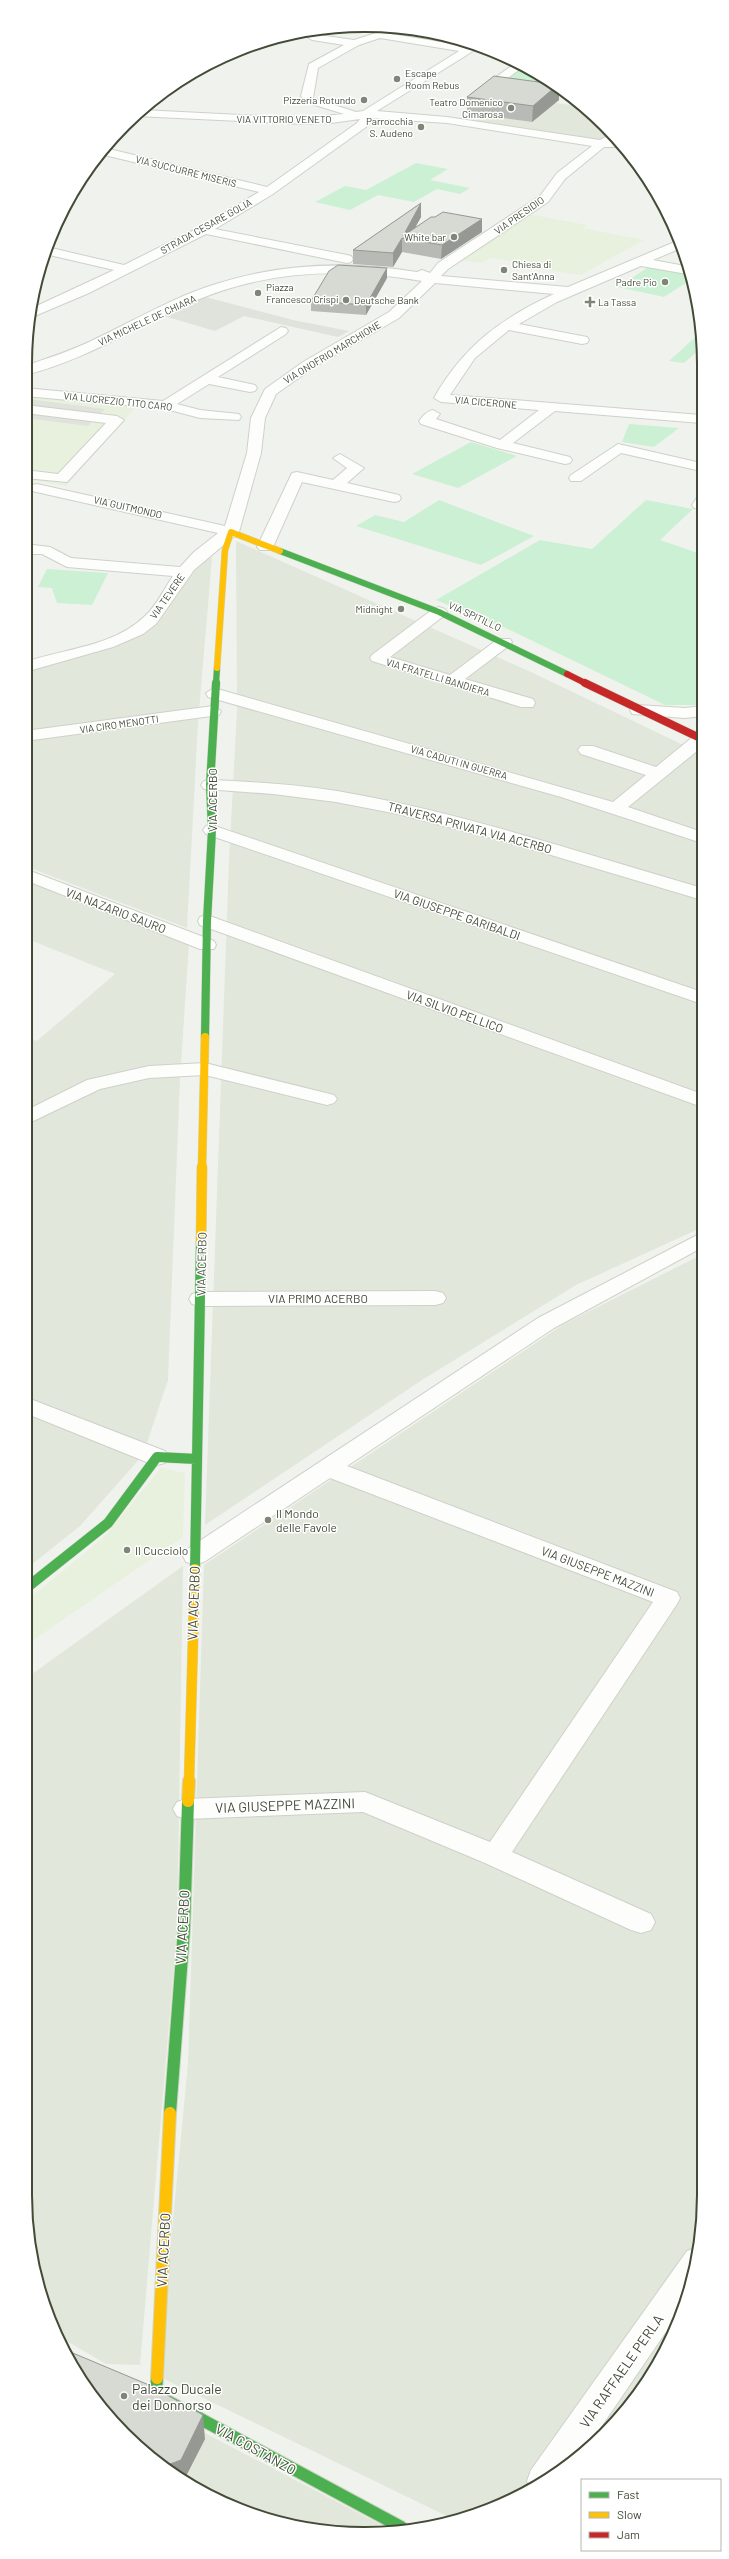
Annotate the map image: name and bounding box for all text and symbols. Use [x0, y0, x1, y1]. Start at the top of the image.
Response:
place label: Escape Room Rebus [405, 67, 459, 91]
marker: Escape Room Rebus [392, 74, 402, 84]
place label: Pizzeria Rotundo [283, 94, 356, 106]
marker: Pizzeria Rotundo [359, 95, 369, 105]
place label: Teatro Domenico Cimarosa [429, 96, 503, 120]
marker: Teatro Domenico Cimarosa [506, 103, 516, 113]
street label: VIA VITTORIO VENETO [237, 113, 331, 125]
place label: Parrocchia S. Audeno [366, 115, 413, 139]
marker: Parrocchia S. Audeno [416, 122, 426, 132]
street label: VIA SUCCURRE MISERIS [134, 153, 238, 189]
street label: VIA PRESIDIO [492, 193, 546, 237]
street label: STRADA CESARE GOLIA [158, 196, 254, 256]
place label: White bar [404, 231, 446, 243]
marker: White bar [449, 232, 459, 242]
place label: Chiesa di Sant'Anna [512, 258, 555, 282]
marker: Chiesa di Sant'Anna [499, 265, 509, 275]
place label: Padre Pio [616, 276, 657, 288]
marker: Padre Pio [660, 277, 670, 287]
place label: Piazza Francesco Crispi [266, 281, 339, 305]
marker: Piazza Francesco Crispi [253, 288, 263, 298]
street label: VIA MICHELE DE CHIARA [96, 292, 198, 348]
place label: Deutsche Bank [354, 294, 419, 306]
marker: Deutsche Bank [341, 295, 351, 305]
place label: La Tassa [598, 296, 636, 308]
marker: La Tassa [585, 297, 595, 307]
street label: VIA ONOFRIO MARCHIONE [281, 318, 383, 386]
street label: VIA LUCREZIO TITO CARO [63, 389, 173, 413]
street label: VIA CICERONE [454, 393, 518, 411]
street label: VIA GUITMONDO [93, 493, 163, 521]
street label: VIA TEVERE [147, 571, 187, 621]
street label: VIA SPITILLO [447, 599, 503, 633]
place label: Midnight [356, 603, 393, 615]
marker: Midnight [396, 604, 406, 614]
street label: VIA FRATELLI BANDIERA [385, 655, 491, 699]
street label: VIA CIRO MENOTTI [79, 713, 159, 735]
street label: VIA CADUTI IN GUERRA [409, 742, 509, 782]
street label: VIA ACERBO [205, 768, 219, 832]
street label: TRAVERSA PRIVATA VIA ACERBO [386, 798, 554, 856]
street label: VIA NAZARIO SAURO [64, 884, 168, 936]
street label: VIA GIUSEPPE GARIBALDI [392, 886, 522, 942]
street label: VIA SILVIO PELLICO [405, 987, 505, 1035]
street label: VIA ACERBO [193, 1232, 209, 1296]
street label: VIA PRIMO ACERBO [268, 1291, 368, 1305]
place label: Il Mondo delle Favole [276, 1506, 337, 1534]
marker: Il Mondo delle Favole [263, 1515, 273, 1525]
place label: Il Cucciolo [135, 1543, 188, 1557]
street label: VIA GIUSEPPE MAZZINI [540, 1543, 656, 1599]
marker: Il Cucciolo [122, 1545, 132, 1555]
street label: VIA ACERBO [183, 1565, 203, 1641]
street label: VIA GIUSEPPE MAZZINI [215, 1794, 355, 1816]
street label: VIA ACERBO [172, 1889, 192, 1965]
street label: VIA ACERBO [153, 2212, 173, 2288]
street label: VIA RAFFAELE PERLA [575, 2311, 667, 2431]
place label: Palazzo Ducale dei Donnorso [132, 2380, 222, 2413]
marker: Palazzo Ducale dei Donnorso [119, 2391, 129, 2401]
street label: VIA COSTANZO [213, 2420, 299, 2478]
legend [581, 2479, 721, 2551]
text: Fast [617, 2487, 640, 2501]
text: Slow [617, 2507, 642, 2521]
text: Jam [617, 2527, 640, 2541]

